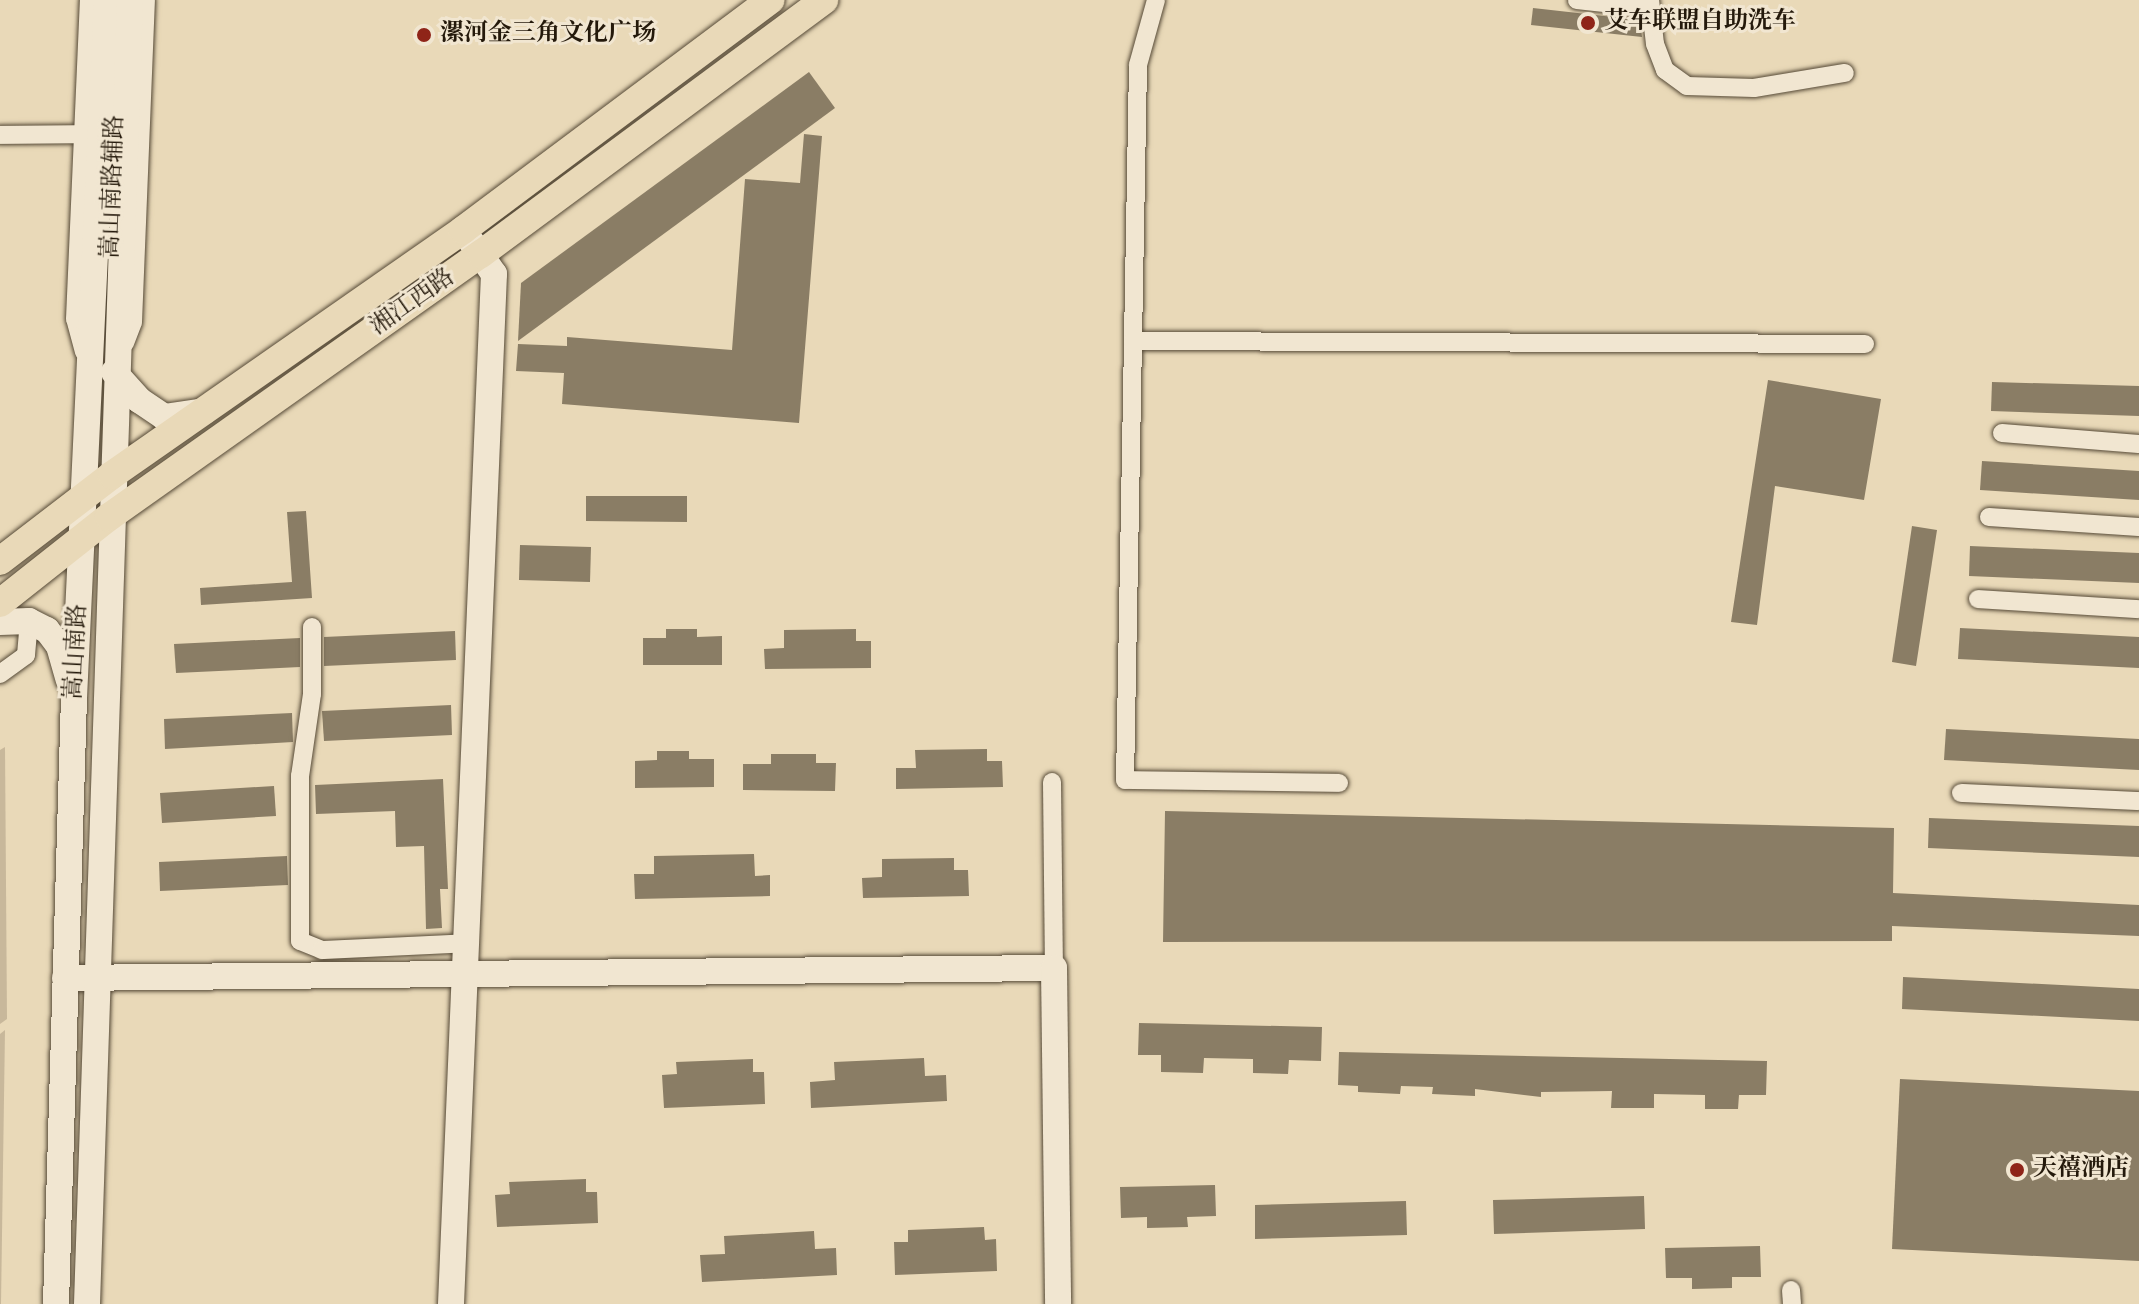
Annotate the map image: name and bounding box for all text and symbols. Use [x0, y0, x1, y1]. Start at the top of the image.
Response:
place label: 艾车联盟自助洗车 [1604, 9, 1796, 37]
marker: 艾车联盟自助洗车 [1579, 14, 1597, 32]
place label: 漯河金三角文化广场 [440, 21, 656, 49]
marker: 漯河金三角文化广场 [415, 26, 433, 44]
street label: 嵩山南路辅路 [97, 115, 131, 259]
street label: 湘江西路 [365, 264, 461, 342]
street label: 嵩山南路 [60, 603, 94, 701]
place label: 天禧酒店 [2033, 1156, 2129, 1184]
marker: 天禧酒店 [2008, 1161, 2026, 1179]

